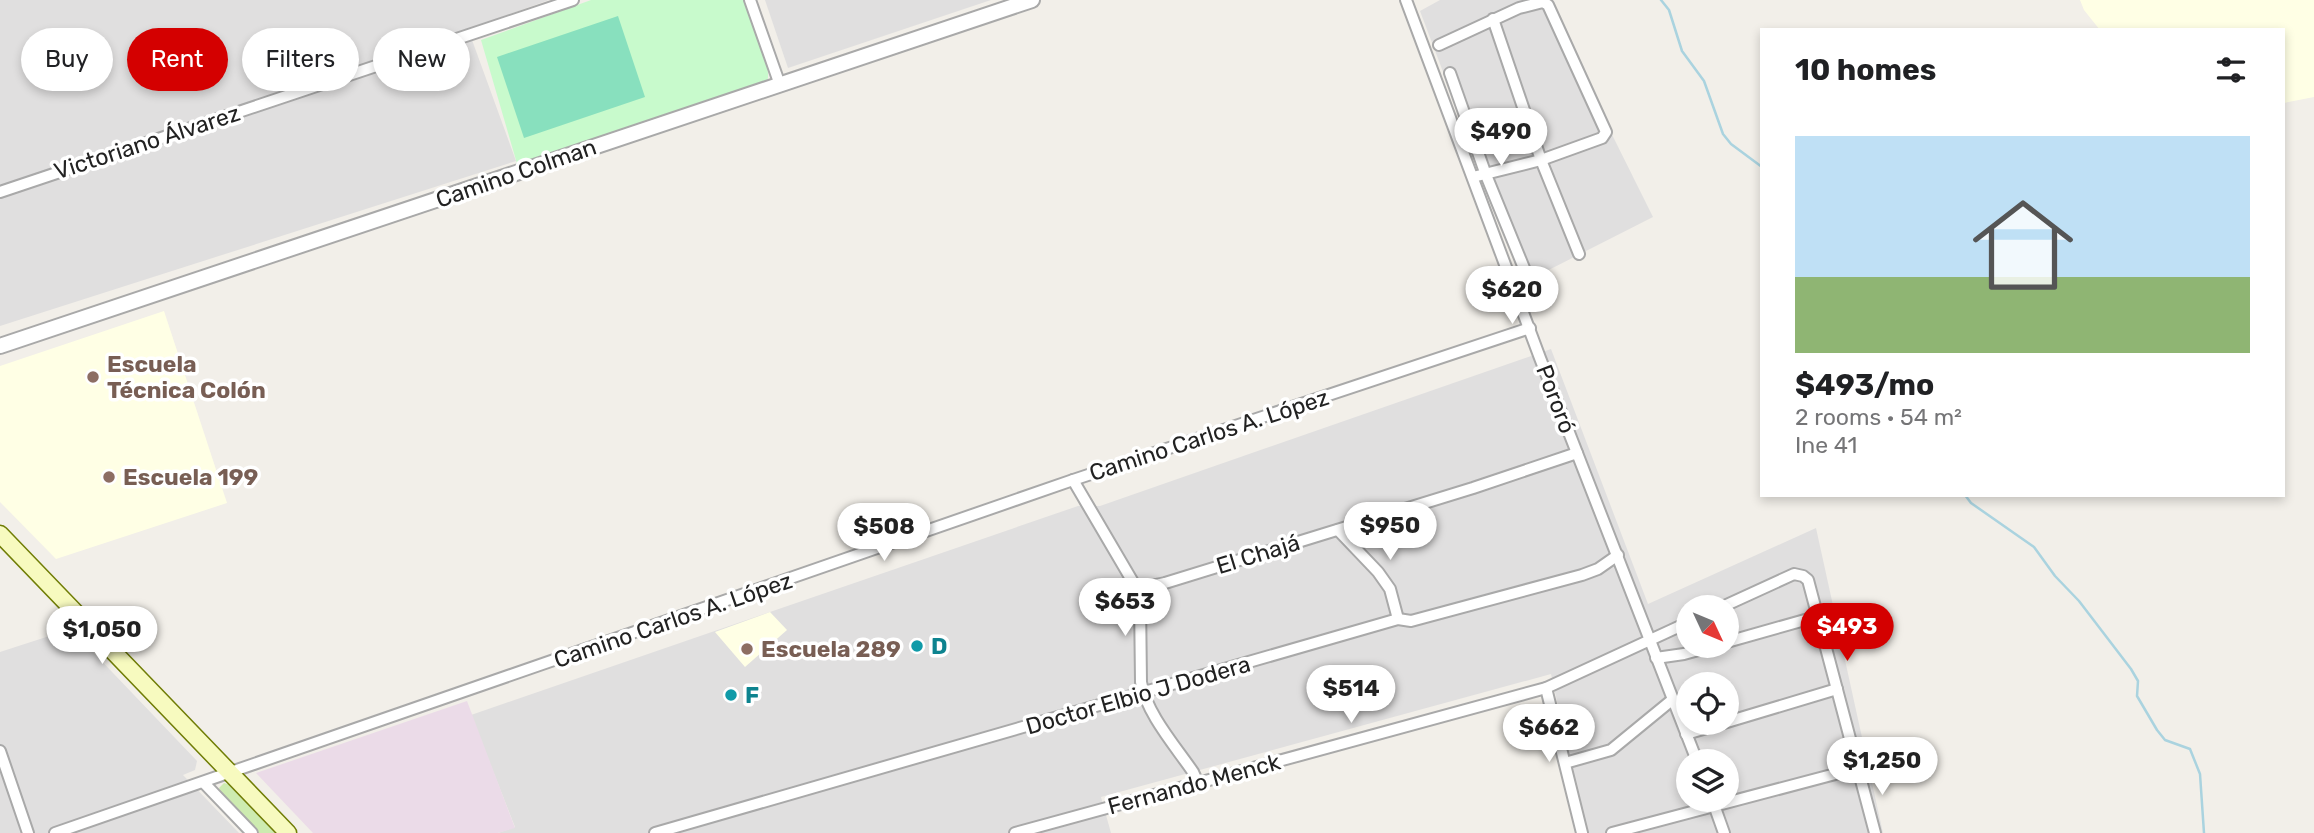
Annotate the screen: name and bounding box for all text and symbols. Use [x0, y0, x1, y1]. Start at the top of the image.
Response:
chip: Buy [21, 28, 113, 91]
chip: Rent [127, 28, 228, 91]
chip: Filters [242, 28, 359, 91]
chip: New [373, 28, 470, 91]
icon: filters [2212, 51, 2250, 89]
text: 10 homes [1795, 52, 1936, 88]
street label: Victoriano Álvarez [51, 99, 243, 185]
pin: $490 [1460, 108, 1542, 168]
text: $490 [1470, 117, 1532, 145]
street label: Camino Colman [432, 132, 600, 214]
icon: home [1960, 182, 2086, 308]
pin: $620 [1471, 266, 1553, 326]
text: $620 [1482, 275, 1542, 303]
place label: Escuela Técnica Colón [107, 350, 266, 404]
street label: Pororó [1530, 361, 1582, 437]
text: $493/mo [1795, 367, 1934, 403]
marker: Escuela Técnica Colón [85, 369, 101, 385]
street label: Camino Carlos A. López [1086, 383, 1332, 487]
text: 2 rooms · 54 m² [1795, 403, 1962, 431]
text: Ine 41 [1795, 431, 1857, 459]
place label: Escuela 199 [123, 463, 258, 491]
marker: Escuela 199 [101, 469, 117, 485]
pin: $950 [1349, 503, 1431, 562]
pin: $508 [843, 504, 925, 563]
text: $950 [1360, 511, 1420, 539]
text: $508 [853, 512, 915, 540]
street label: El Chajá [1213, 528, 1303, 580]
street label: Camino Carlos A. López [550, 566, 796, 674]
pin: $653 [1084, 578, 1166, 638]
text: $653 [1095, 587, 1155, 615]
north arrow [1676, 595, 1740, 658]
map controls [1676, 595, 1739, 812]
pin: $493 [1806, 604, 1888, 663]
pin: $1,050 [45, 606, 159, 666]
text: $493 [1817, 612, 1877, 640]
text: $1,050 [62, 615, 142, 643]
place label: D [931, 632, 947, 660]
place label: Escuela 289 [761, 635, 901, 663]
marker: D [909, 638, 925, 654]
marker: Escuela 289 [739, 641, 755, 657]
street label: Doctor Elbio J Dodera [1022, 649, 1254, 741]
pin: $514 [1310, 666, 1392, 725]
button: locate [1676, 672, 1739, 735]
text: $514 [1322, 674, 1380, 702]
place label: F [745, 681, 759, 709]
marker: F [723, 687, 739, 703]
pin: $662 [1508, 704, 1590, 764]
text: $662 [1519, 713, 1579, 741]
pin: $1,250 [1825, 738, 1939, 797]
text: $1,250 [1843, 746, 1921, 774]
street label: Fernando Menck [1105, 747, 1283, 820]
button: layers [1676, 749, 1739, 812]

